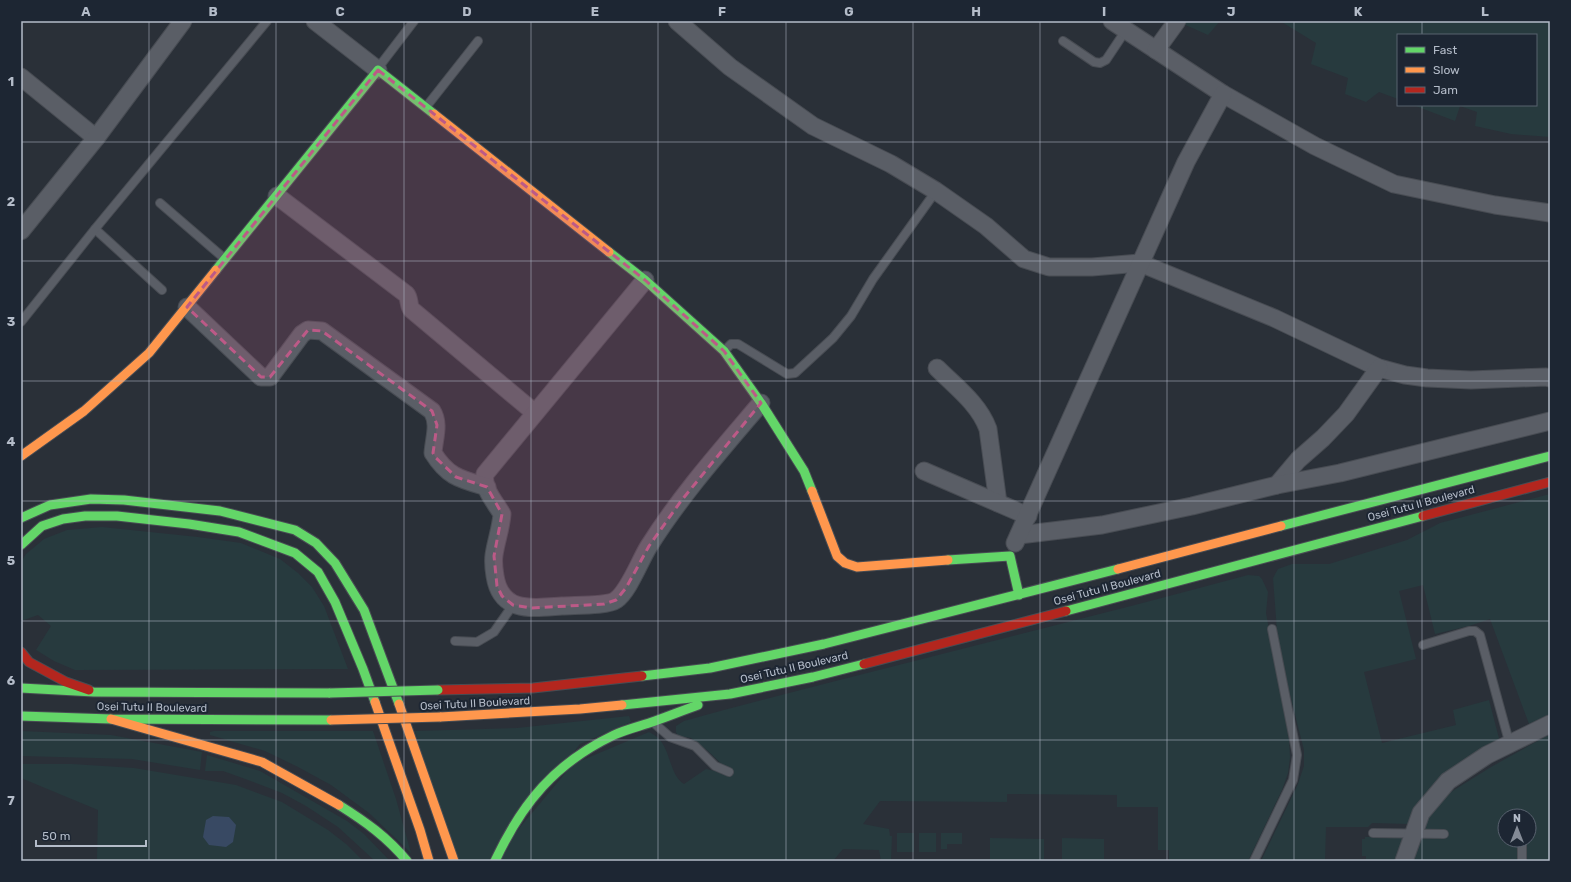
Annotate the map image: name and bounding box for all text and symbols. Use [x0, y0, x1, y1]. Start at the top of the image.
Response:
text: A [81, 4, 91, 19]
text: B [208, 4, 218, 19]
text: C [335, 4, 345, 19]
text: D [462, 4, 472, 19]
text: E [591, 4, 599, 19]
text: F [718, 4, 726, 19]
text: G [844, 4, 854, 19]
text: H [971, 4, 981, 19]
text: I [1102, 4, 1106, 19]
text: J [1227, 4, 1235, 19]
text: K [1354, 4, 1363, 19]
text: L [1481, 4, 1489, 19]
legend [1397, 34, 1537, 106]
text: Fast [1433, 43, 1457, 57]
text: Slow [1433, 63, 1460, 77]
text: 1 [8, 74, 14, 89]
text: Jam [1433, 83, 1458, 97]
text: 2 [7, 194, 15, 209]
text: 3 [7, 314, 16, 329]
text: 4 [7, 434, 16, 449]
street label: Osei Tutu II Boulevard [1366, 483, 1476, 524]
text: 5 [7, 553, 15, 568]
street label: Osei Tutu II Boulevard [1052, 567, 1162, 608]
street label: Osei Tutu II Boulevard [739, 649, 849, 686]
text: 6 [7, 673, 16, 688]
street label: Osei Tutu II Boulevard [420, 694, 530, 713]
street label: Osei Tutu II Boulevard [97, 700, 207, 715]
text: 7 [7, 793, 15, 808]
north arrow [1497, 808, 1537, 848]
text: N [1513, 812, 1521, 825]
scale bar [36, 822, 146, 848]
text: 50 m [42, 829, 70, 843]

